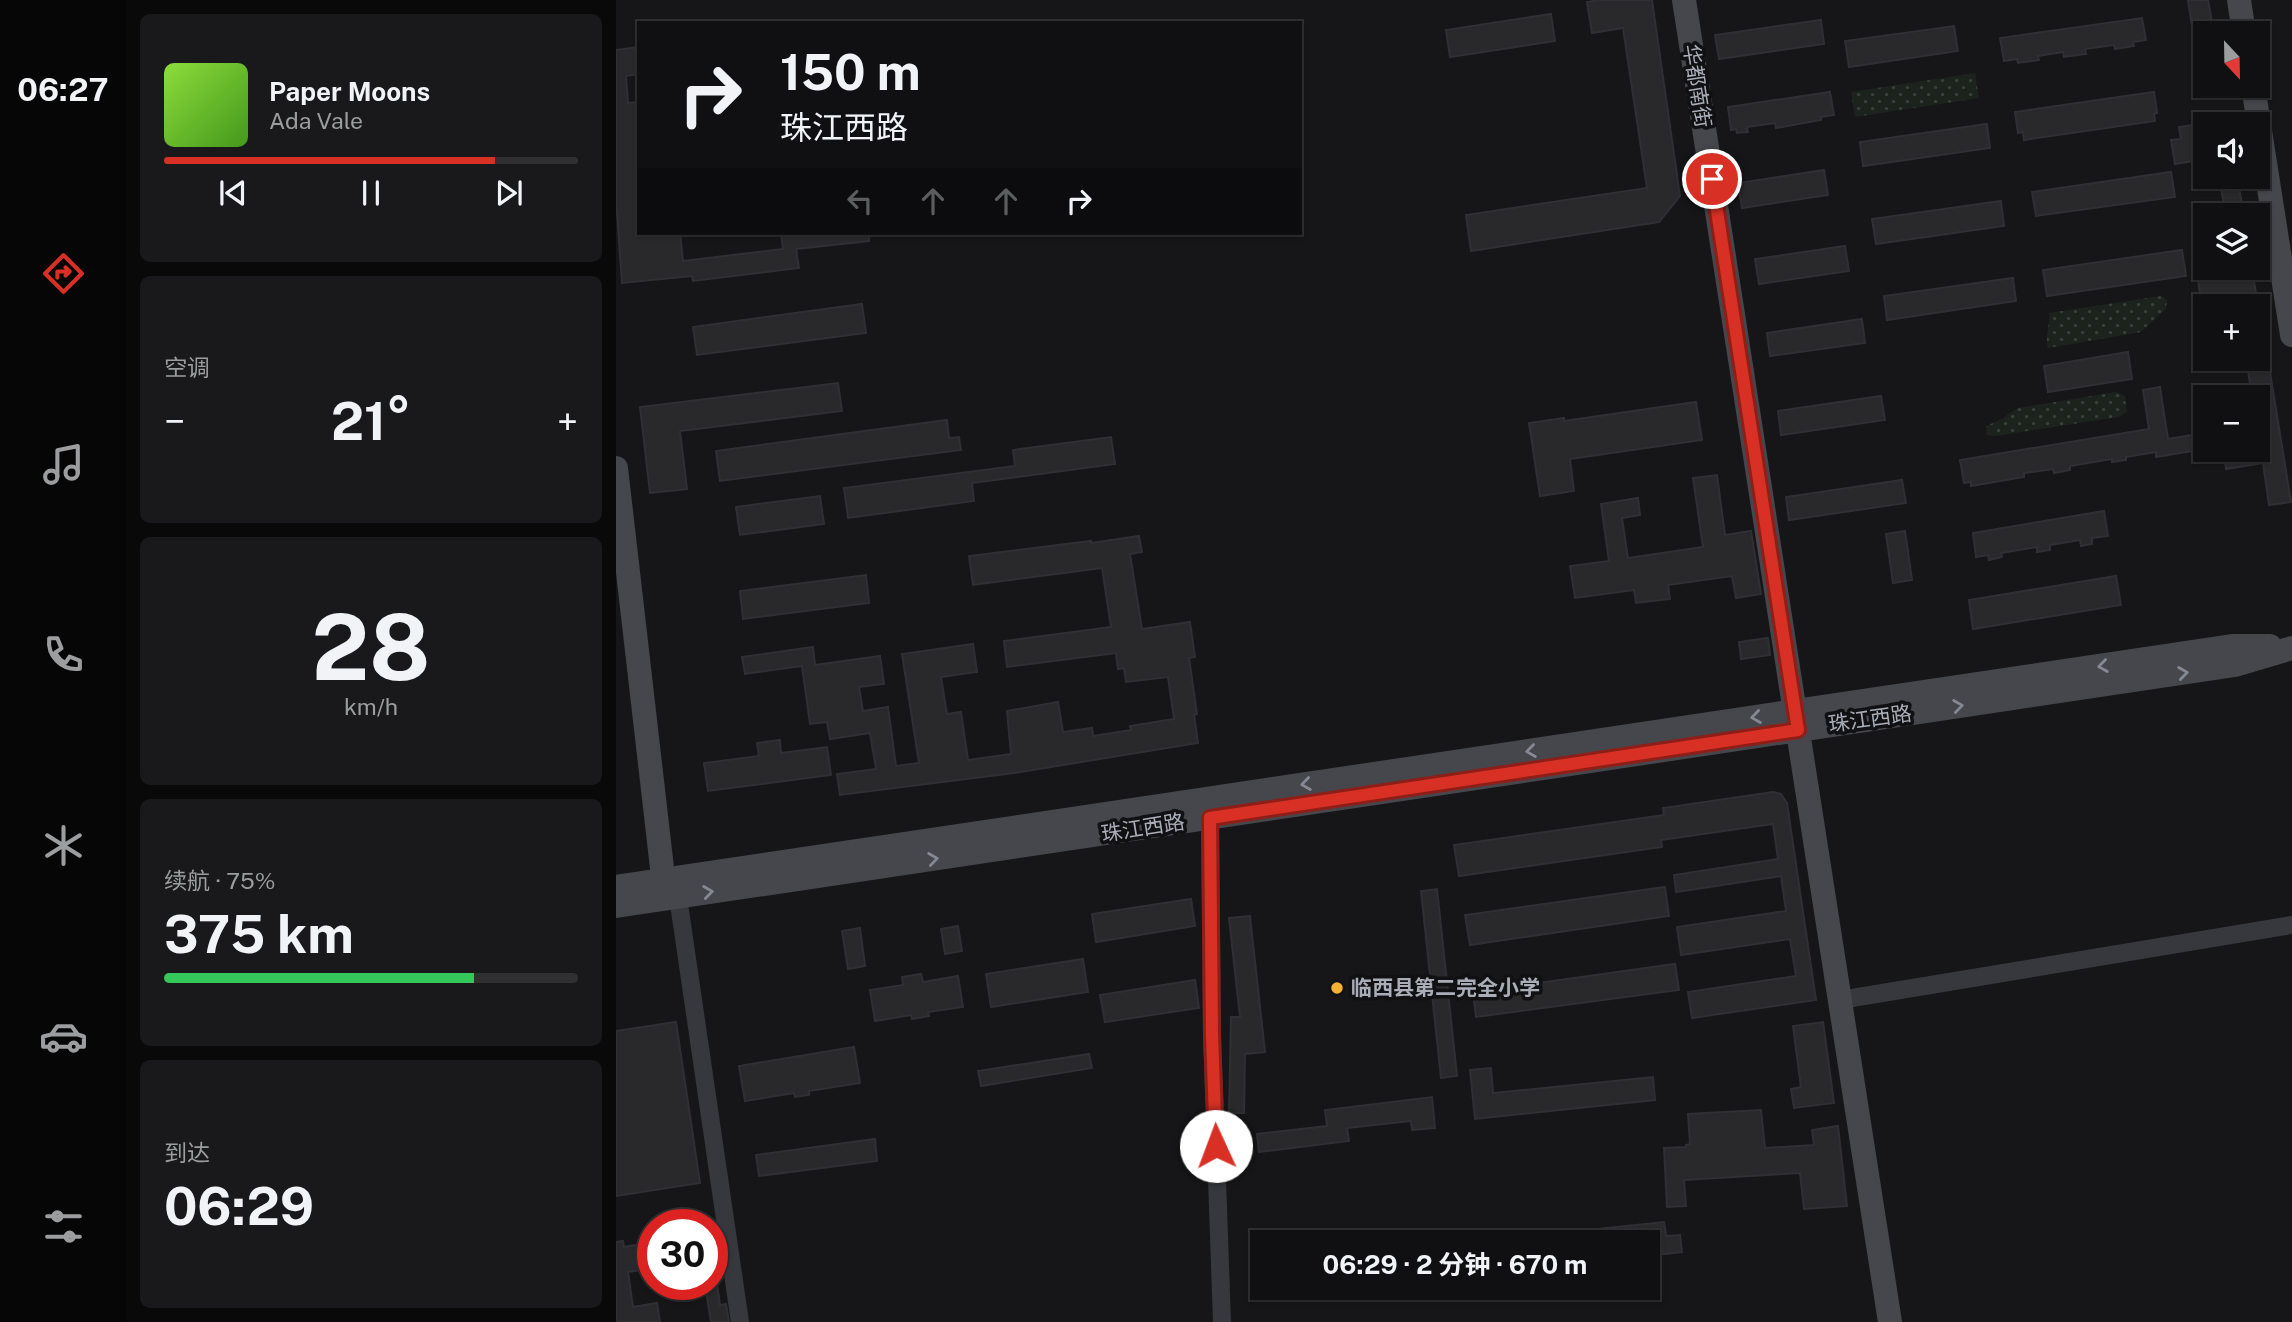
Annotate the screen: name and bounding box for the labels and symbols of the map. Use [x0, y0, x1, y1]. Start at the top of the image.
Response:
north arrow [2193, 21, 2270, 98]
street label: 华都南街 [1679, 42, 1716, 129]
pin [1682, 149, 1742, 209]
one-way arrow [2097, 658, 2109, 673]
one-way arrow [2177, 666, 2188, 681]
one-way arrow [1952, 699, 1963, 714]
street label: 珠江西路 [1827, 700, 1913, 737]
one-way arrow [1751, 709, 1762, 724]
one-way arrow [1526, 743, 1537, 758]
one-way arrow [1301, 776, 1312, 791]
street label: 珠江西路 [1099, 809, 1186, 846]
one-way arrow [927, 852, 939, 867]
one-way arrow [702, 885, 714, 900]
place label: 临西县第二完全小学 [1351, 975, 1540, 1000]
marker: 临西县第二完全小学 [1329, 980, 1345, 996]
position arrow [1179, 1109, 1253, 1183]
speed limit sign: 30 [637, 1209, 728, 1300]

